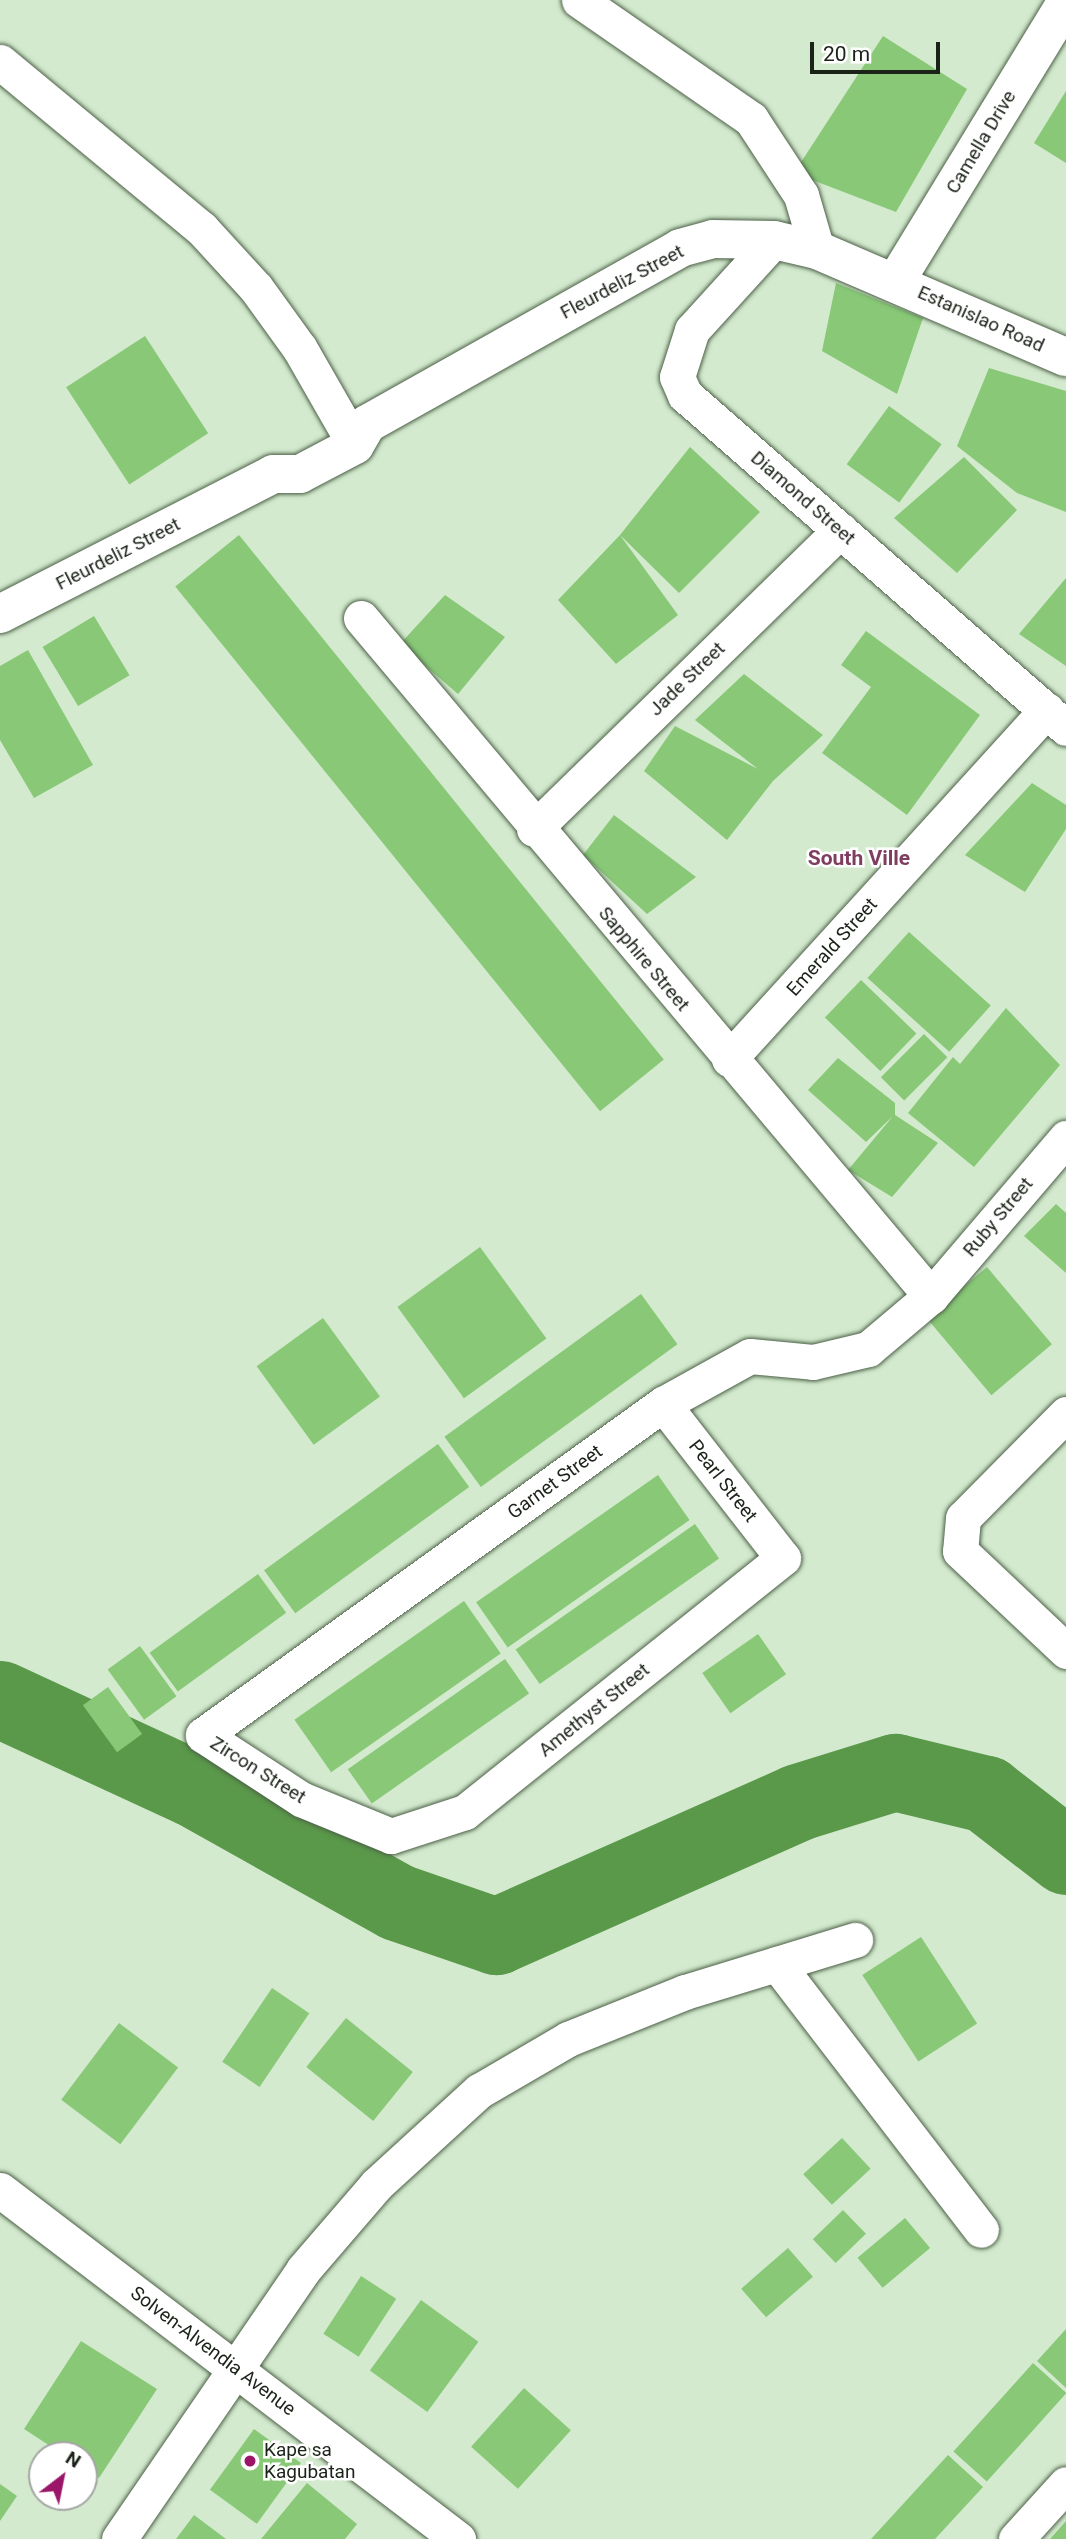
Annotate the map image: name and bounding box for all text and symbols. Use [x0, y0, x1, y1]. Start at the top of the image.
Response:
scale bar [814, 28, 944, 72]
text: 20 m [823, 42, 870, 66]
street label: Camella Drive [941, 86, 1021, 198]
street label: Fleurdeliz Street [557, 240, 687, 324]
street label: Estanislao Road [914, 281, 1048, 357]
street label: Diamond Street [746, 446, 860, 550]
street label: Fleurdeliz Street [52, 513, 184, 595]
street label: Jade Street [644, 637, 730, 721]
district label: South Ville [808, 845, 910, 871]
street label: Emerald Street [782, 893, 882, 1001]
street label: Sapphire Street [594, 902, 694, 1016]
street label: Ruby Street [958, 1173, 1038, 1261]
street label: Pearl Street [684, 1435, 762, 1527]
street label: Garnet Street [503, 1440, 607, 1524]
street label: Amethyst Street [534, 1658, 654, 1762]
street label: Zircon Street [206, 1732, 310, 1808]
street label: Solven-Alvendia Avenue [126, 2281, 300, 2421]
place label: Kape sa Kagubatan [264, 2439, 355, 2483]
north arrow [28, 2441, 98, 2511]
text: N [62, 2446, 85, 2473]
marker: Kape sa Kagubatan [242, 2453, 258, 2469]

